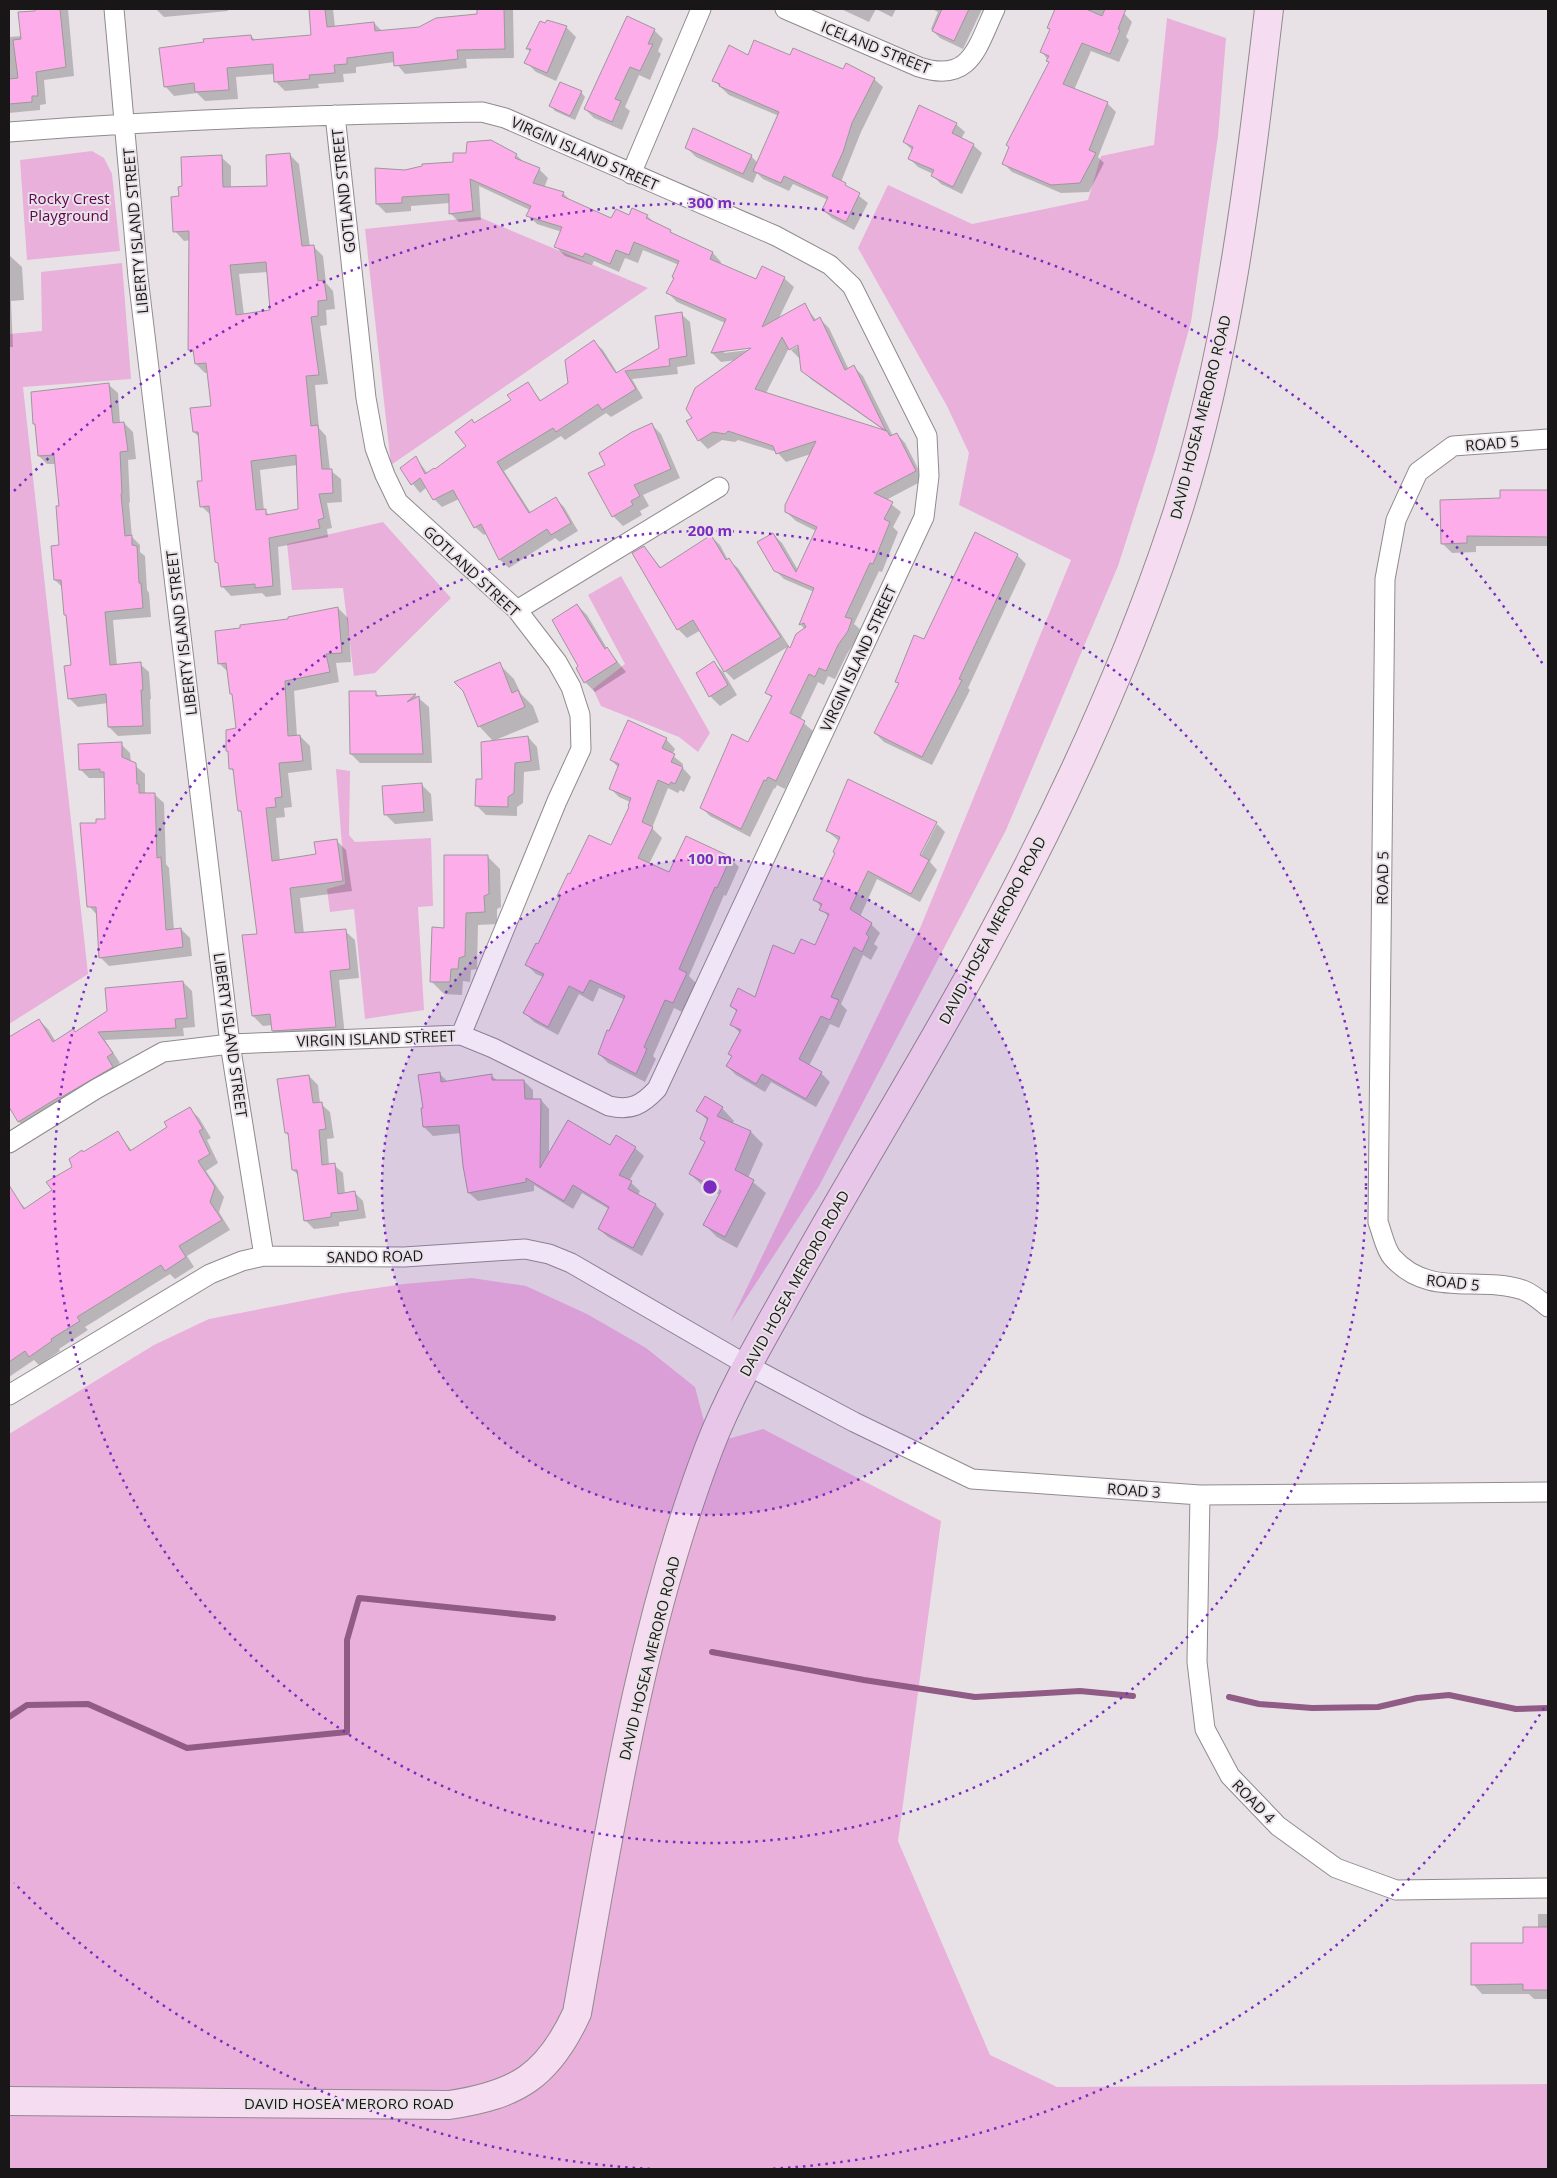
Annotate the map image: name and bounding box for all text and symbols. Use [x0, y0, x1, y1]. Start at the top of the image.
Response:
street label: ICELAND STREET [818, 16, 934, 78]
street label: VIRGIN ISLAND STREET [508, 111, 662, 195]
street label: GOTLAND STREET [326, 127, 359, 254]
street label: LIBERTY ISLAND STREET [118, 147, 152, 315]
park label: Rocky Crest Playground [28, 188, 110, 225]
text: 300 m [688, 192, 732, 212]
street label: DAVID HOSEA MERORO ROAD [1165, 313, 1235, 521]
street label: ROAD 5 [1464, 431, 1520, 455]
text: 200 m [688, 520, 732, 540]
street label: GOTLAND STREET [420, 521, 525, 621]
street label: LIBERTY ISLAND STREET [161, 549, 201, 717]
street label: VIRGIN ISLAND STREET [815, 581, 901, 734]
street label: DAVID HOSEA MERORO ROAD [934, 833, 1050, 1027]
text: 100 m [688, 848, 732, 868]
street label: ROAD 5 [1372, 851, 1392, 905]
street label: LIBERTY ISLAND STREET [210, 951, 253, 1119]
street label: VIRGIN ISLAND STREET [296, 1025, 457, 1051]
centre of rings [701, 1178, 719, 1196]
street label: DAVID HOSEA MERORO ROAD [734, 1186, 854, 1380]
street label: SANDO ROAD [326, 1245, 424, 1267]
street label: ROAD 5 [1425, 1269, 1481, 1295]
street label: ROAD 3 [1106, 1478, 1162, 1502]
street label: DAVID HOSEA MERORO ROAD [614, 1554, 684, 1762]
street label: ROAD 4 [1228, 1775, 1280, 1828]
street label: DAVID HOSEA MERORO ROAD [244, 2093, 454, 2113]

